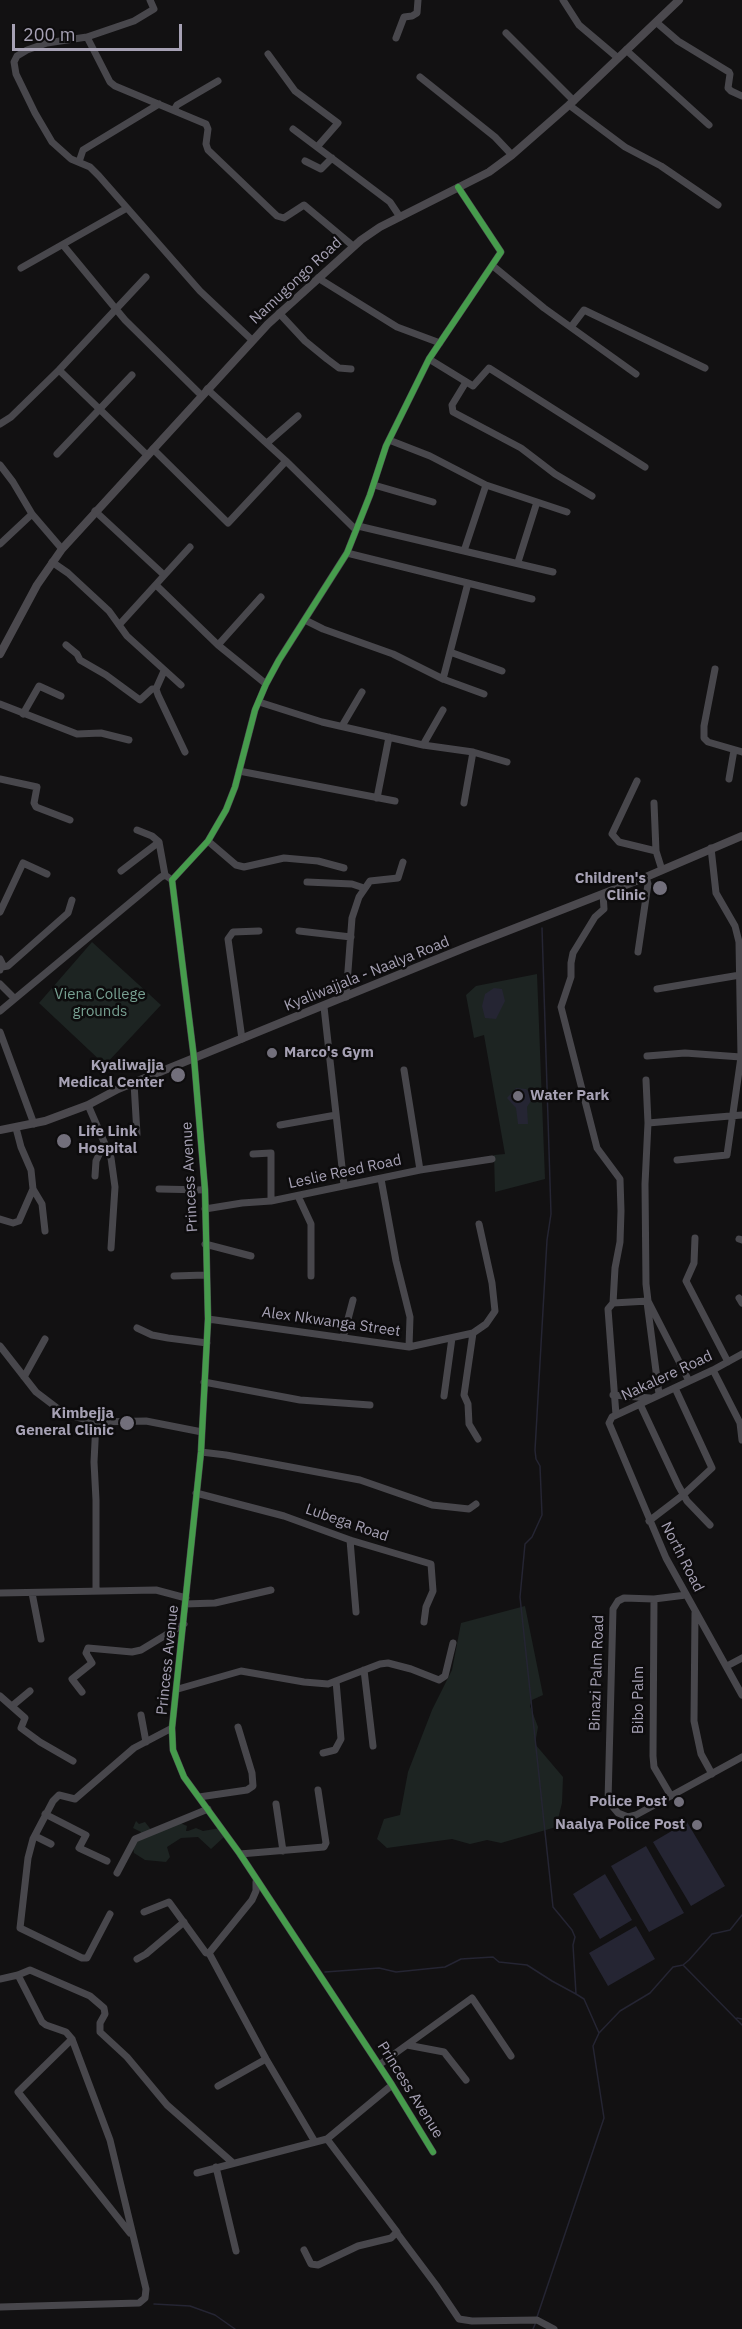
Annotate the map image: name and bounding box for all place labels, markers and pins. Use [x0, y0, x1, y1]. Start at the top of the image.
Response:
place label: Children's Clinic [575, 870, 646, 905]
marker: Children's Clinic [651, 879, 669, 897]
place label: Marco's Gym [284, 1044, 374, 1062]
marker: Marco's Gym [265, 1046, 279, 1060]
place label: Kyaliwajja Medical Center [58, 1057, 164, 1092]
marker: Kyaliwajja Medical Center [169, 1066, 187, 1084]
place label: Water Park [530, 1087, 609, 1105]
marker: Water Park [511, 1089, 525, 1103]
place label: Life Link Hospital [78, 1123, 137, 1158]
marker: Life Link Hospital [55, 1132, 73, 1150]
place label: Kimbejja General Clinic [15, 1405, 114, 1440]
marker: Kimbejja General Clinic [118, 1414, 136, 1432]
place label: Police Post [589, 1793, 667, 1811]
marker: Police Post [672, 1795, 686, 1809]
place label: Naalya Police Post [555, 1816, 685, 1834]
marker: Naalya Police Post [690, 1818, 704, 1832]

